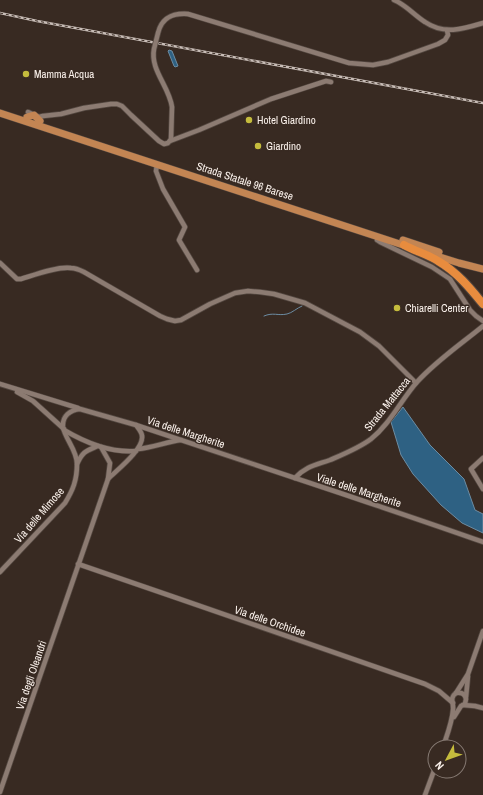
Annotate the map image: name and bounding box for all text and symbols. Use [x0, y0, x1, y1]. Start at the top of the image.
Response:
place label: Mamma Acqua [34, 67, 94, 81]
marker: Mamma Acqua [21, 69, 31, 79]
place label: Hotel Giardino [257, 113, 316, 127]
marker: Hotel Giardino [244, 115, 254, 125]
place label: Giardino [266, 139, 301, 153]
marker: Giardino [253, 141, 263, 151]
street label: Strada Statale 96 Barese [195, 159, 295, 203]
place label: Chiarelli Center [405, 301, 468, 315]
marker: Chiarelli Center [392, 303, 402, 313]
street label: Strada Mattacca [361, 374, 413, 434]
street label: Via delle Margherite [145, 413, 227, 451]
street label: Viale delle Margherite [315, 470, 403, 510]
street label: Via delle Mimose [11, 484, 67, 546]
street label: Via delle Orchidee [232, 602, 308, 640]
street label: Via degli Oleandri [13, 638, 49, 712]
north arrow [427, 739, 467, 779]
text: N [432, 759, 447, 773]

